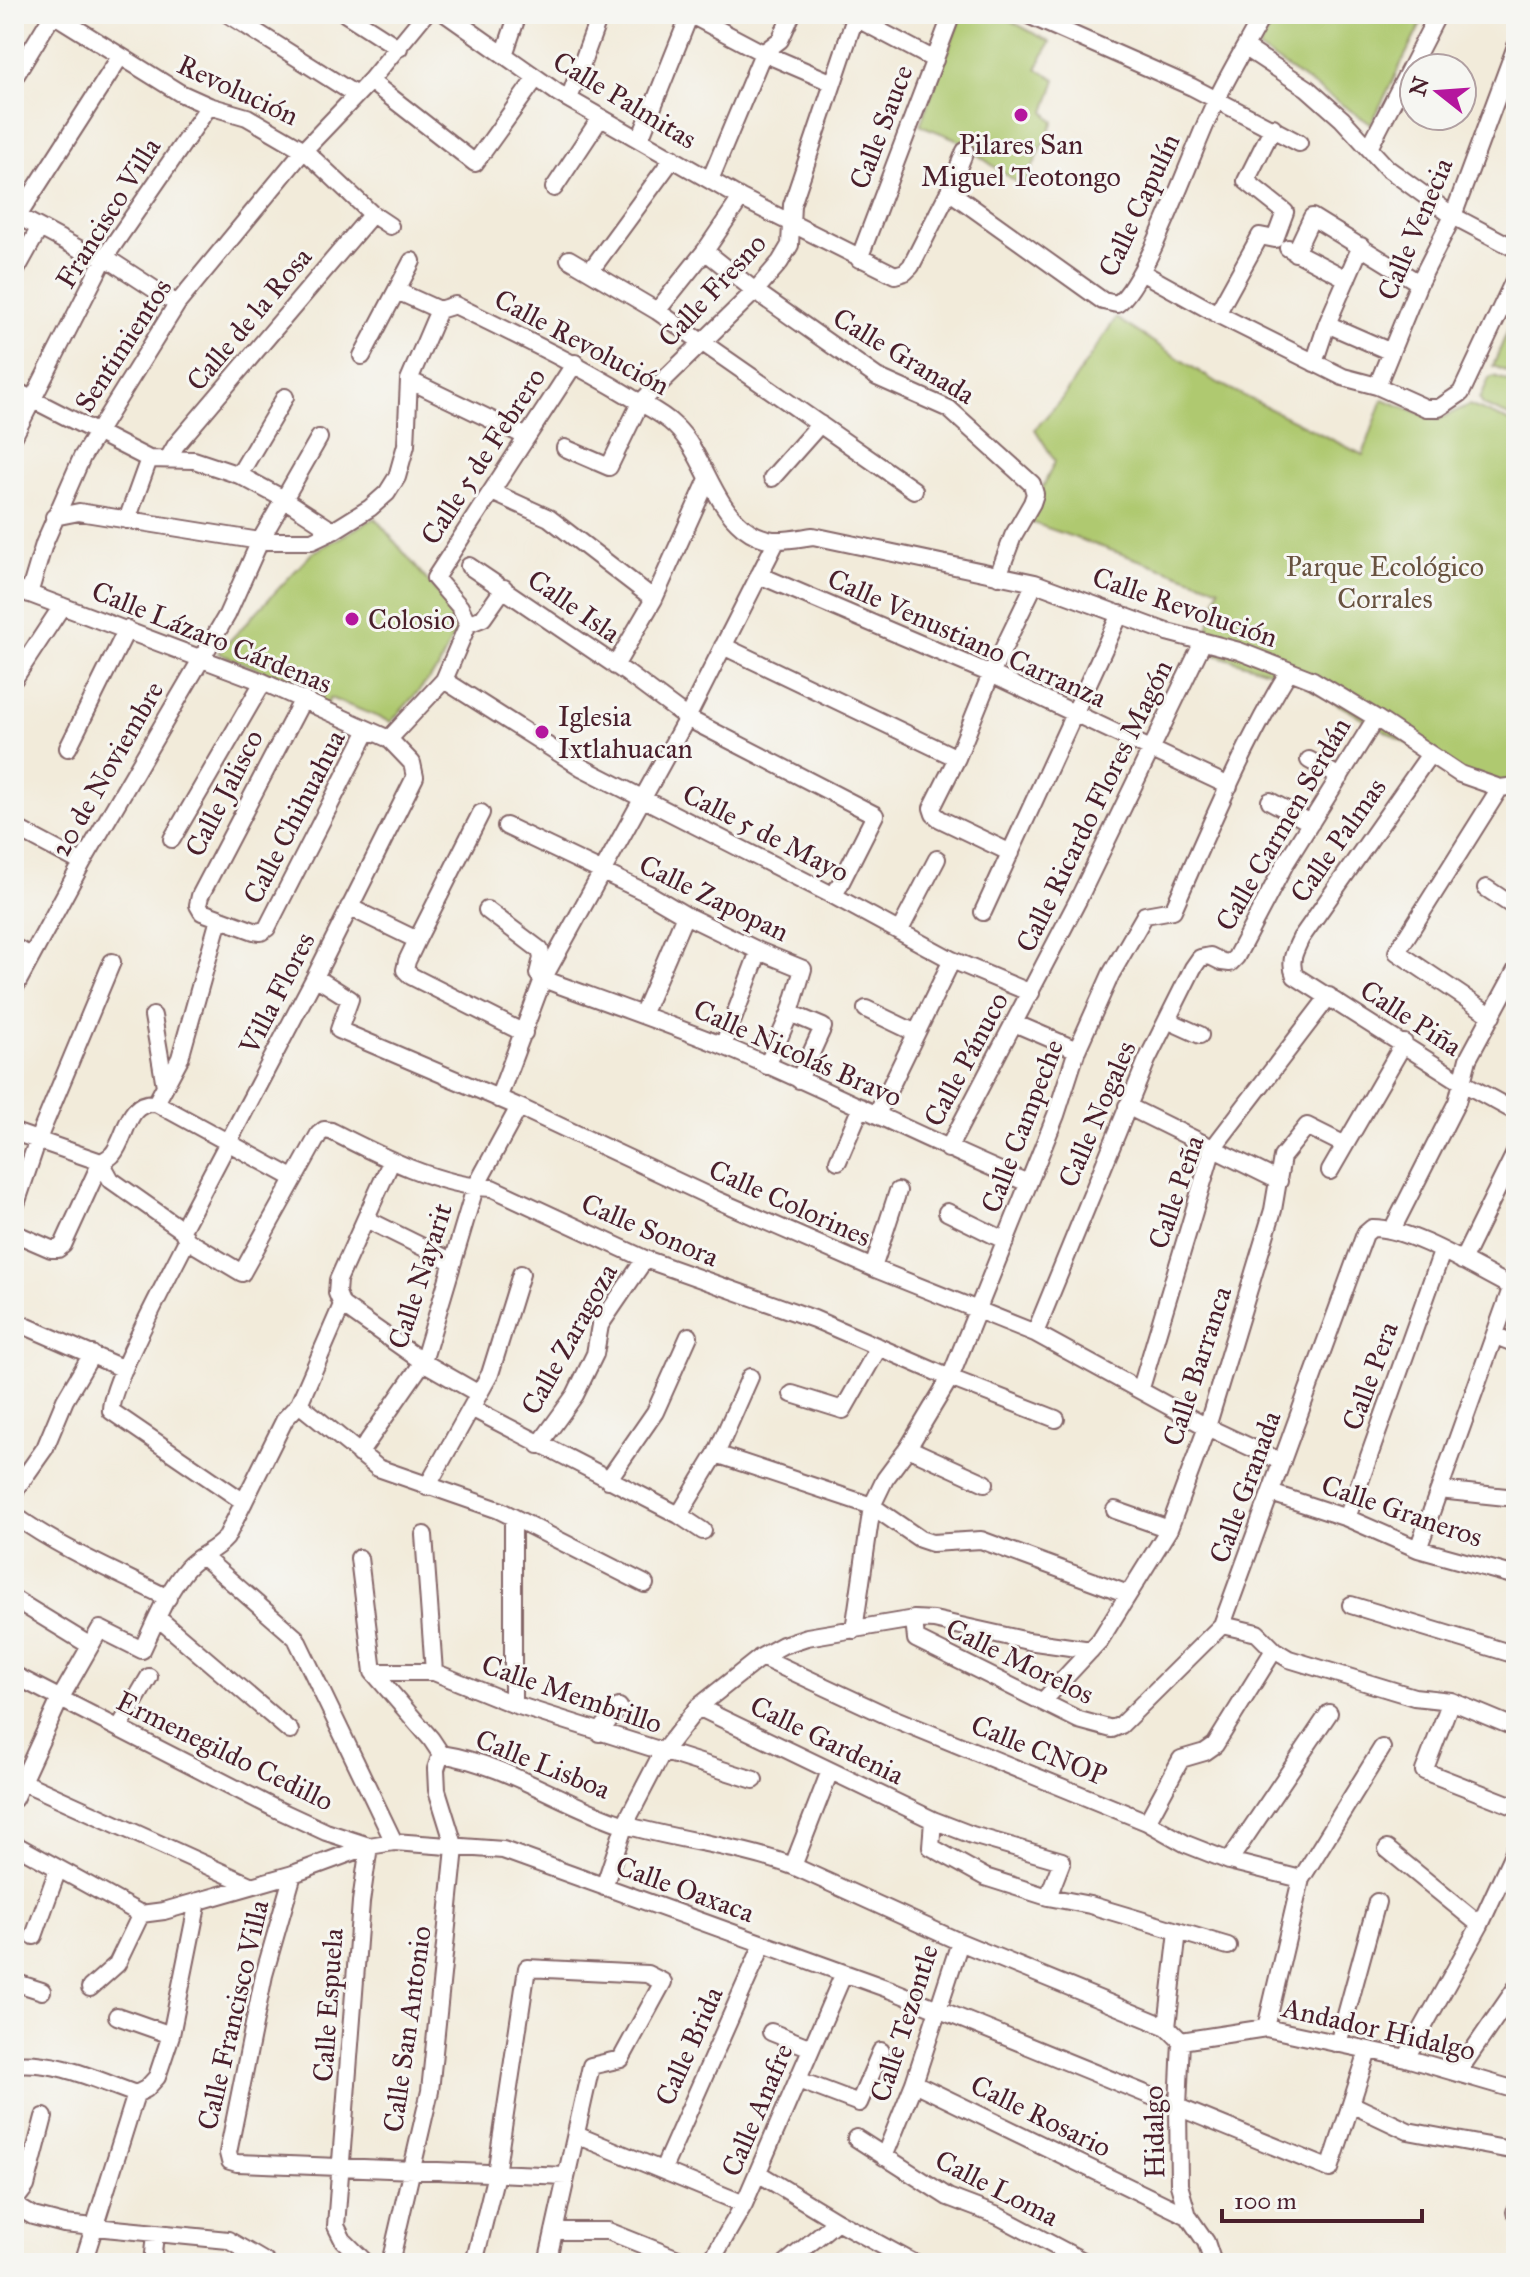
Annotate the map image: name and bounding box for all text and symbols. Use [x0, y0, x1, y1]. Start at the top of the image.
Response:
street label: Calle Palmitas [547, 43, 703, 157]
street label: Revolución [172, 47, 304, 133]
north arrow [1398, 52, 1478, 132]
street label: Calle Sauce [841, 60, 921, 194]
text: N [1404, 73, 1435, 99]
marker: Pilares San Miguel Teotongo [1012, 106, 1030, 124]
place label: Pilares San Miguel Teotongo [921, 127, 1121, 194]
street label: Calle Capulín [1091, 128, 1187, 282]
street label: Francisco Villa [48, 131, 168, 295]
street label: Calle Venecia [1369, 153, 1461, 305]
street label: Calle Fresno [650, 226, 774, 354]
street label: Calle de la Rosa [179, 240, 319, 398]
street label: Sentimientos [67, 271, 179, 419]
street label: Calle Revolución [488, 281, 676, 403]
street label: Calle Granada [827, 300, 981, 412]
street label: Calle 5 de Febrero [413, 361, 553, 551]
park label: Parque Ecológico Corrales [1286, 549, 1484, 616]
street label: Calle Revolución [1088, 559, 1282, 655]
street label: Calle Venustiano Carranza [822, 561, 1112, 715]
street label: Calle Isla [521, 562, 627, 651]
street label: Calle Lázaro Cárdenas [87, 573, 337, 701]
place label: Colosio [368, 602, 455, 637]
marker: Colosio [343, 610, 361, 628]
street label: Calle Ricardo Flores Magón [1008, 654, 1180, 958]
street label: 20 de Noviembre [43, 675, 171, 863]
place label: Iglesia Ixtlahuacan [558, 699, 693, 766]
street label: Calle Carmen Serdán [1208, 711, 1358, 937]
marker: Iglesia Ixtlahuacan [533, 723, 551, 741]
street label: Calle Jalisco [177, 724, 271, 862]
street label: Calle Chihuahua [235, 724, 353, 910]
street label: Calle Palmas [1282, 771, 1394, 909]
street label: Calle 5 de Mayo [677, 776, 855, 890]
street label: Calle Zapopan [633, 847, 795, 949]
street label: Villa Flores [231, 926, 323, 1061]
street label: Calle Piña [1354, 972, 1469, 1064]
street label: Calle Pánuco [916, 986, 1016, 1132]
street label: Calle Nicolás Bravo [688, 991, 908, 1115]
street label: Calle Campeche [973, 1034, 1071, 1218]
street label: Calle Nogales [1051, 1036, 1143, 1192]
street label: Calle Peña [1140, 1131, 1212, 1253]
street label: Calle Colorines [703, 1152, 877, 1254]
street label: Calle Sonora [576, 1185, 724, 1275]
street label: Calle Nayarit [380, 1199, 460, 1353]
street label: Calle Zaragoza [513, 1257, 625, 1421]
street label: Calle Barranca [1155, 1282, 1239, 1450]
street label: Calle Pera [1334, 1317, 1406, 1435]
street label: Calle Granada [1201, 1406, 1289, 1568]
street label: Calle Graneros [1317, 1467, 1487, 1555]
street label: Calle Morelos [940, 1610, 1100, 1712]
street label: Calle Membrillo [477, 1647, 667, 1741]
street label: Ermenegildo Cedillo [111, 1683, 339, 1819]
street label: Calle Gardenia [744, 1688, 910, 1792]
street label: Calle CNOP [966, 1707, 1112, 1793]
street label: Calle Lisboa [471, 1721, 616, 1807]
street label: Calle Oaxaca [611, 1848, 759, 1930]
street label: Calle Francisco Villa [190, 1897, 276, 2133]
street label: Calle San Antonio [375, 1924, 439, 2134]
street label: Calle Espuela [305, 1927, 351, 2083]
street label: Calle Tezontle [862, 1940, 946, 2106]
street label: Calle Brida [647, 1981, 731, 2111]
street label: Andador Hidalgo [1278, 1990, 1479, 2068]
street label: Calle Anafre [713, 2038, 801, 2182]
street label: Calle Rosario [965, 2067, 1117, 2165]
street label: Hidalgo [1136, 2085, 1172, 2179]
street label: Calle Loma [929, 2142, 1065, 2234]
scale bar [1222, 2173, 1422, 2223]
text: 100 m [1234, 2186, 1297, 2216]

